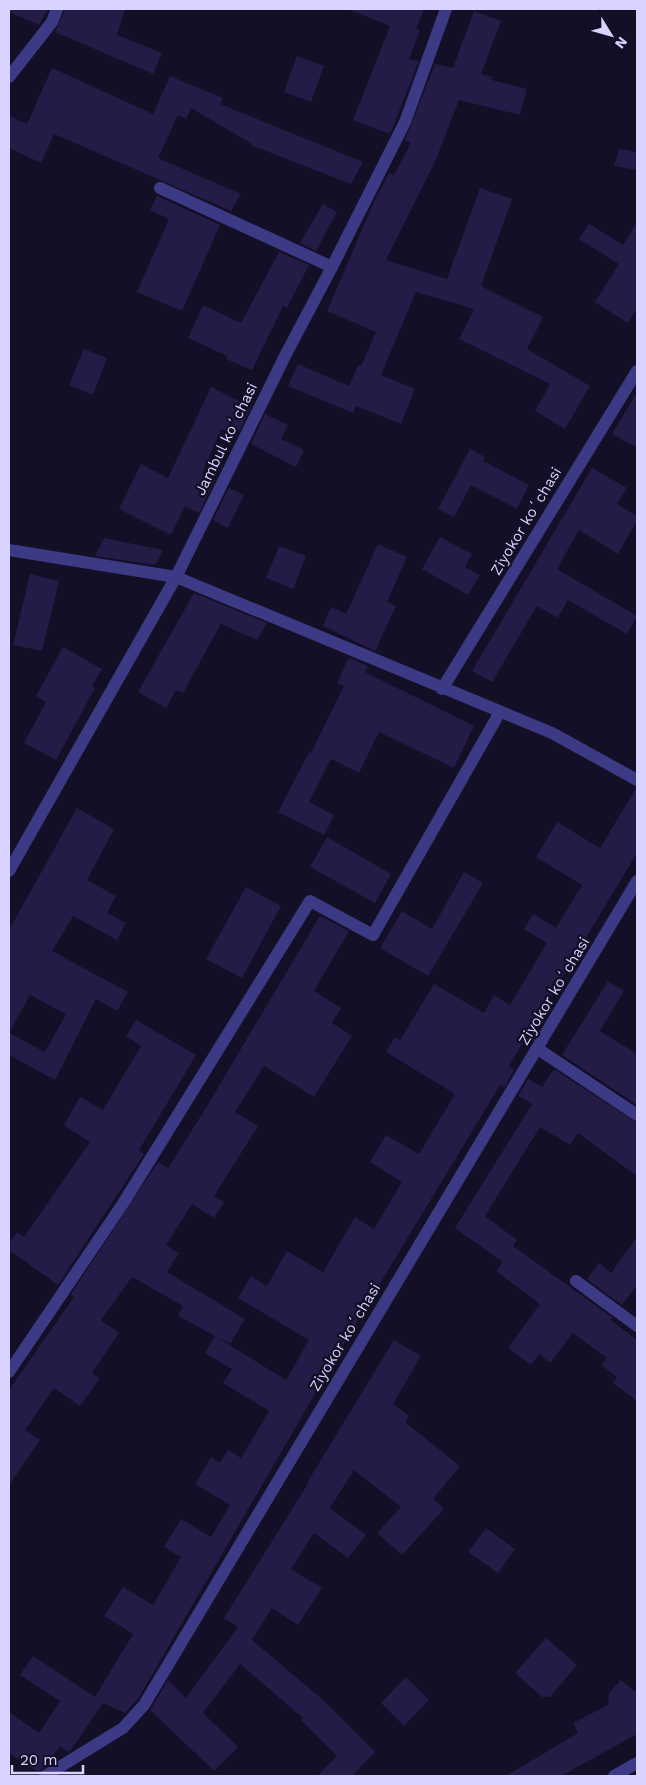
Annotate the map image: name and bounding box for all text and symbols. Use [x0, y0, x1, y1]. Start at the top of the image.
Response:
north arrow [586, 10, 636, 60]
text: N [612, 34, 631, 52]
street label: Jambul koʻchasi [191, 380, 261, 498]
street label: Ziyokor koʻchasi [487, 464, 565, 578]
street label: Ziyokor koʻchasi [515, 934, 593, 1048]
street label: Ziyokor koʻchasi [306, 1280, 384, 1394]
scale bar [12, 1742, 84, 1774]
text: 20 m [20, 1751, 58, 1769]

